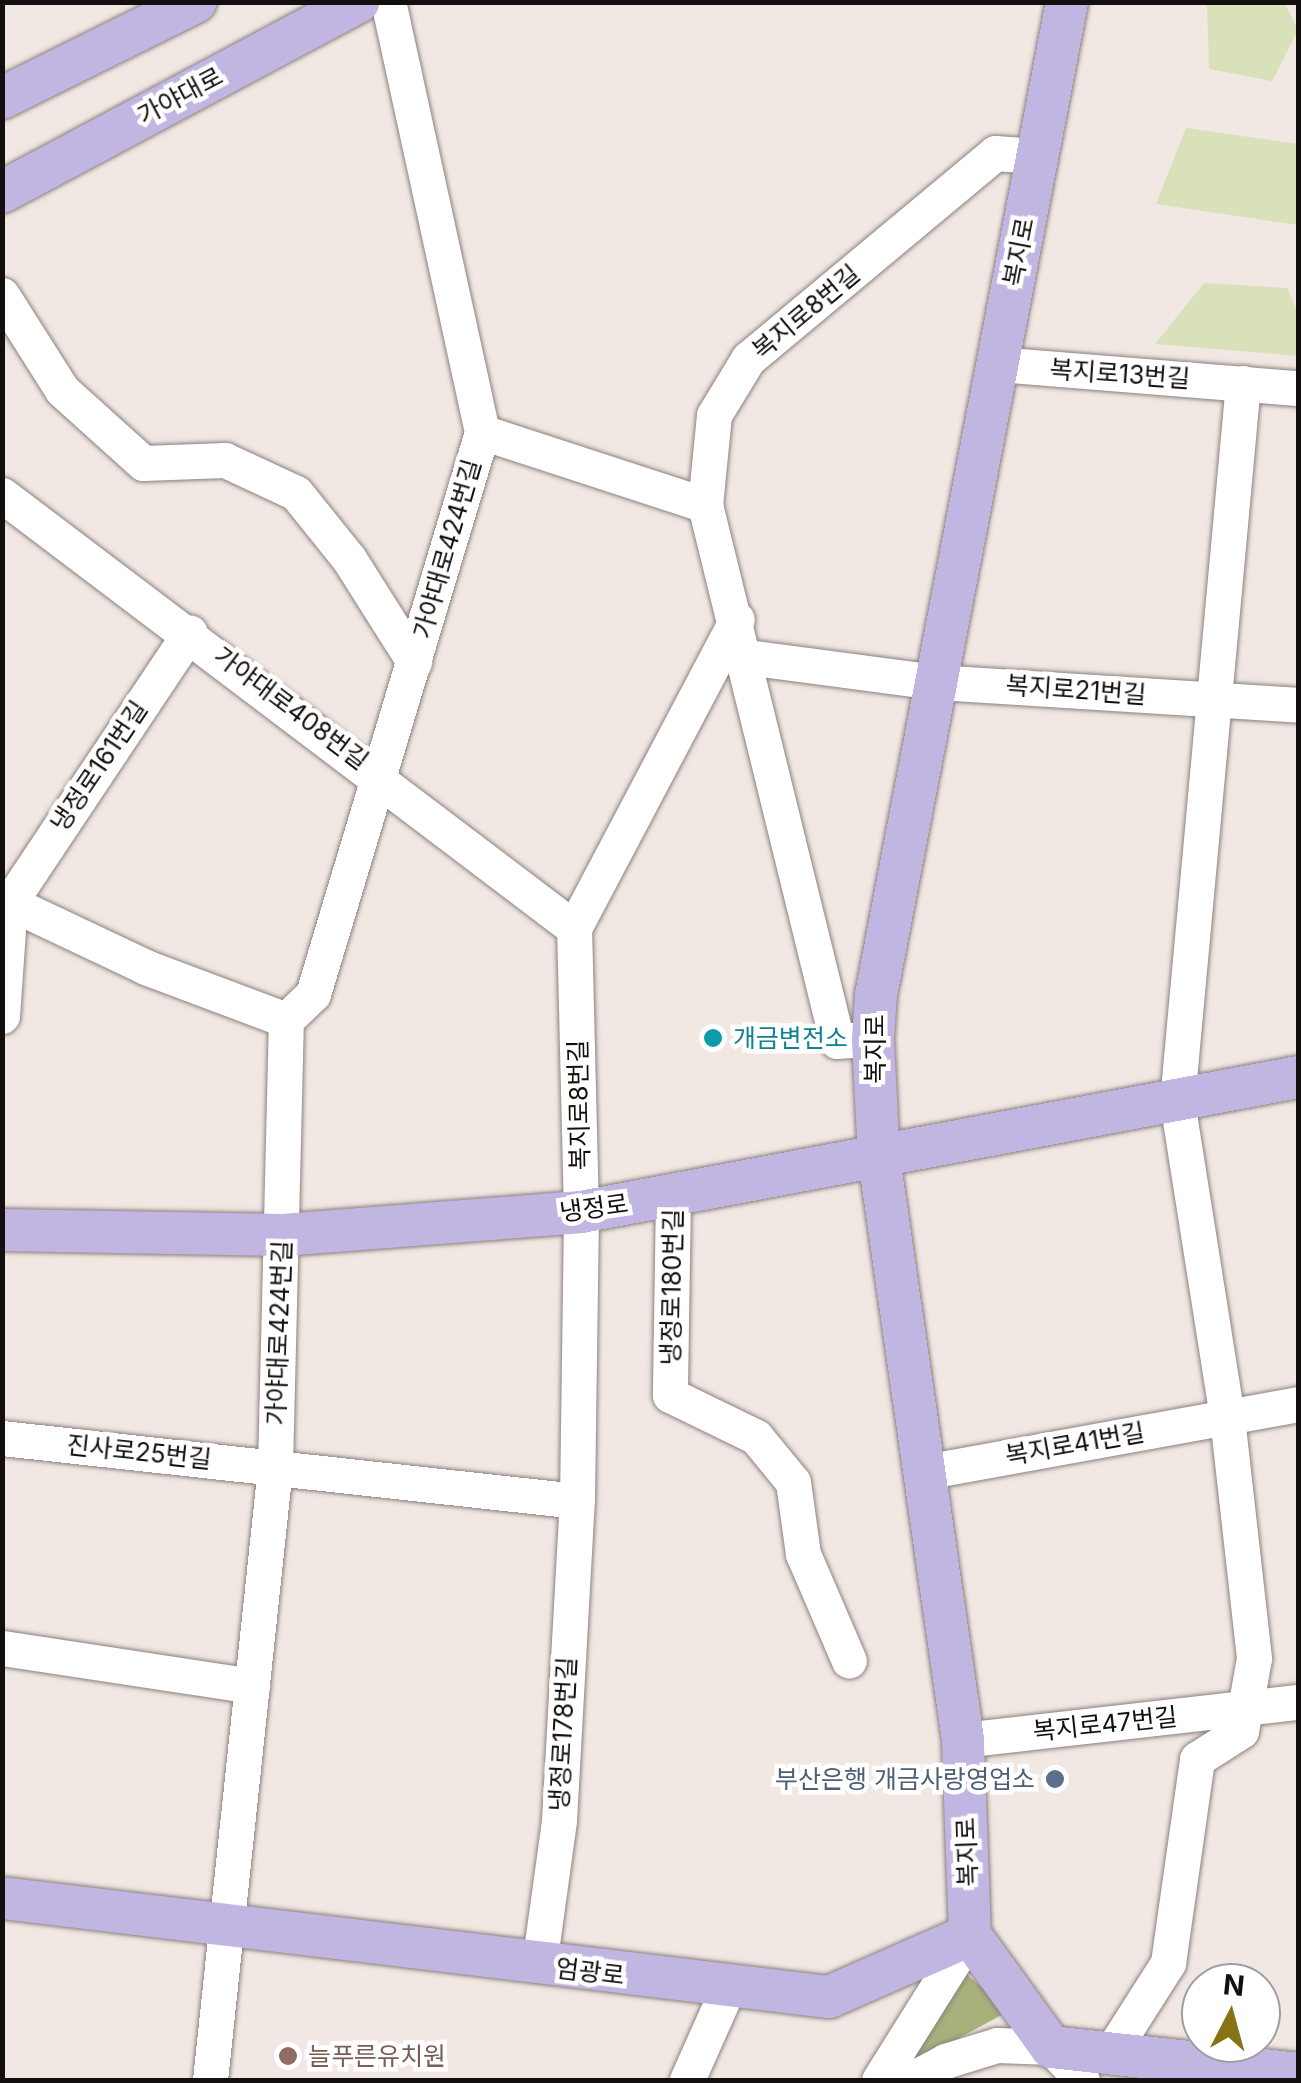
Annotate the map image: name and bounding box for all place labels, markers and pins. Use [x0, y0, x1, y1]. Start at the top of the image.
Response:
place label: 개금변전소 [733, 1023, 848, 1053]
marker: 개금변전소 [702, 1027, 724, 1049]
place label: 부산은행 개금사랑영업소 [775, 1764, 1035, 1794]
marker: 부산은행 개금사랑영업소 [1044, 1768, 1066, 1790]
place label: 늘푸른유치원 [308, 2041, 446, 2071]
marker: 늘푸른유치원 [277, 2045, 299, 2067]

